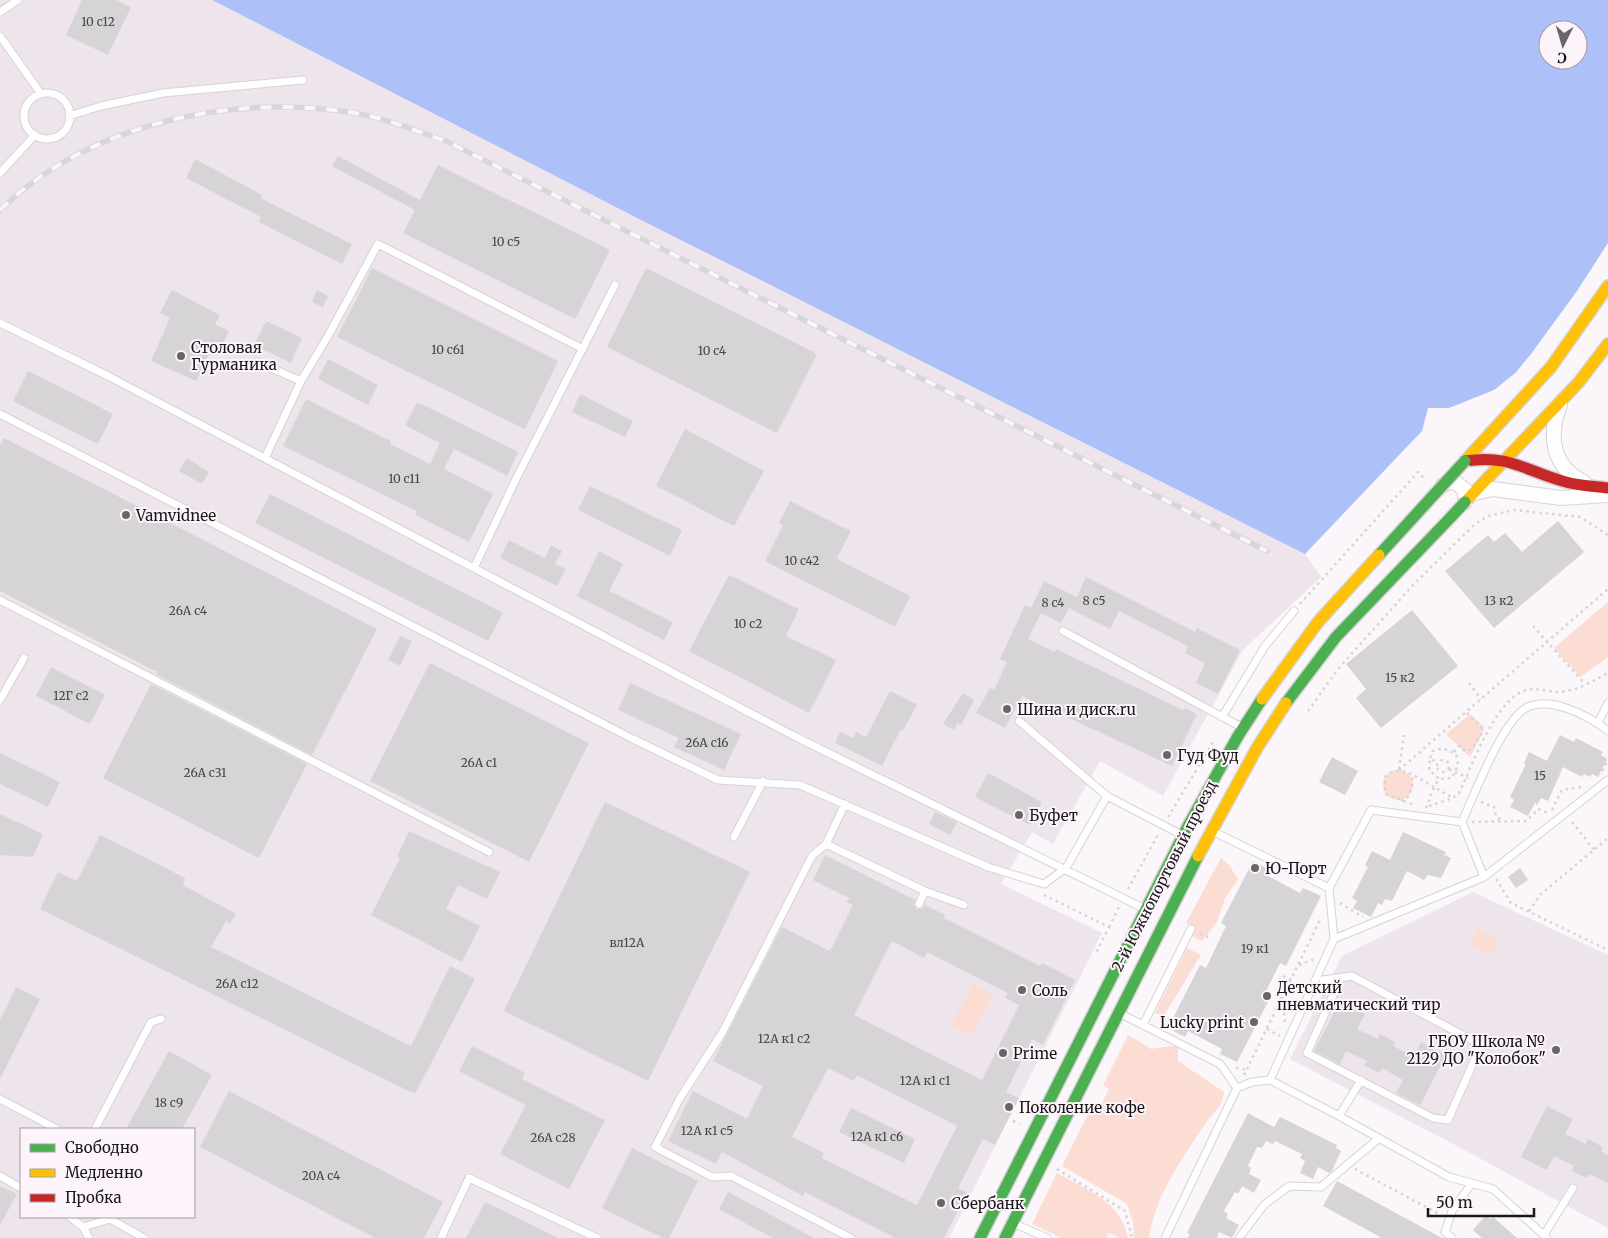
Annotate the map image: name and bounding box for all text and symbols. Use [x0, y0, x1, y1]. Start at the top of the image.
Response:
house number: 10 с12 [81, 14, 115, 29]
north arrow [1538, 20, 1588, 70]
text: С [1556, 49, 1567, 67]
house number: 10 с5 [492, 234, 520, 249]
place label: Столовая Гурманика [191, 338, 277, 374]
house number: 10 с61 [431, 342, 465, 357]
house number: 10 с4 [698, 343, 727, 358]
marker: Столовая Гурманика [175, 350, 187, 362]
house number: 10 с11 [388, 471, 420, 486]
place label: Vamvidnee [135, 506, 216, 525]
marker: Vamvidnee [120, 509, 132, 521]
house number: 10 с42 [785, 553, 820, 568]
house number: 8 с5 [1083, 593, 1105, 608]
house number: 13 к2 [1484, 593, 1514, 608]
house number: 8 с4 [1042, 595, 1065, 610]
house number: 26А с4 [169, 603, 208, 618]
house number: 10 с2 [734, 616, 762, 631]
house number: 15 к2 [1385, 670, 1415, 685]
house number: 12Г с2 [53, 688, 89, 703]
place label: Шина и диск.ru [1017, 700, 1136, 719]
marker: Шина и диск.ru [1001, 703, 1013, 715]
house number: 26А с16 [685, 735, 729, 750]
place label: Гуд Фуд [1177, 746, 1239, 765]
marker: Гуд Фуд [1161, 749, 1173, 761]
house number: 26А с1 [461, 755, 498, 770]
house number: 26А с31 [184, 765, 227, 780]
house number: 15 [1534, 768, 1546, 783]
street label: 2-й Южнопортовый проезд [1107, 777, 1221, 975]
place label: Буфет [1029, 806, 1078, 825]
marker: Буфет [1013, 809, 1025, 821]
place label: Ю-Порт [1265, 859, 1327, 878]
marker: Ю-Порт [1249, 862, 1261, 874]
house number: вл12А [610, 935, 645, 950]
house number: 19 к1 [1241, 941, 1269, 956]
house number: 26А с12 [215, 976, 259, 991]
place label: Детский пневматический тир [1277, 978, 1440, 1014]
place label: Соль [1032, 981, 1068, 1000]
marker: Соль [1016, 984, 1028, 996]
marker: Детский пневматический тир [1261, 990, 1273, 1002]
place label: Lucky print [1160, 1013, 1244, 1032]
marker: Lucky print [1248, 1016, 1260, 1028]
house number: 12А к1 с2 [758, 1031, 810, 1046]
place label: ГБОУ Школа № 2129 ДО "Колобок" [1406, 1032, 1546, 1068]
place label: Prime [1013, 1044, 1057, 1063]
marker: ГБОУ Школа № 2129 ДО "Колобок" [1550, 1044, 1562, 1056]
marker: Prime [997, 1047, 1009, 1059]
house number: 12А к1 с1 [900, 1073, 951, 1088]
house number: 18 с9 [155, 1095, 183, 1110]
place label: Поколение кофе [1019, 1098, 1145, 1117]
marker: Поколение кофе [1003, 1101, 1015, 1113]
house number: 12А к1 с5 [681, 1123, 733, 1138]
legend [20, 1128, 195, 1218]
house number: 12А к1 с6 [851, 1129, 903, 1144]
house number: 26А с28 [530, 1130, 576, 1145]
text: Свободно [65, 1138, 139, 1157]
text: Медленно [65, 1163, 143, 1182]
house number: 20А с4 [302, 1168, 341, 1183]
scale bar [1428, 1186, 1534, 1218]
text: Пробка [65, 1188, 122, 1207]
text: 50 m [1436, 1193, 1473, 1212]
place label: Сбербанк [951, 1194, 1025, 1213]
marker: Сбербанк [935, 1197, 947, 1209]

